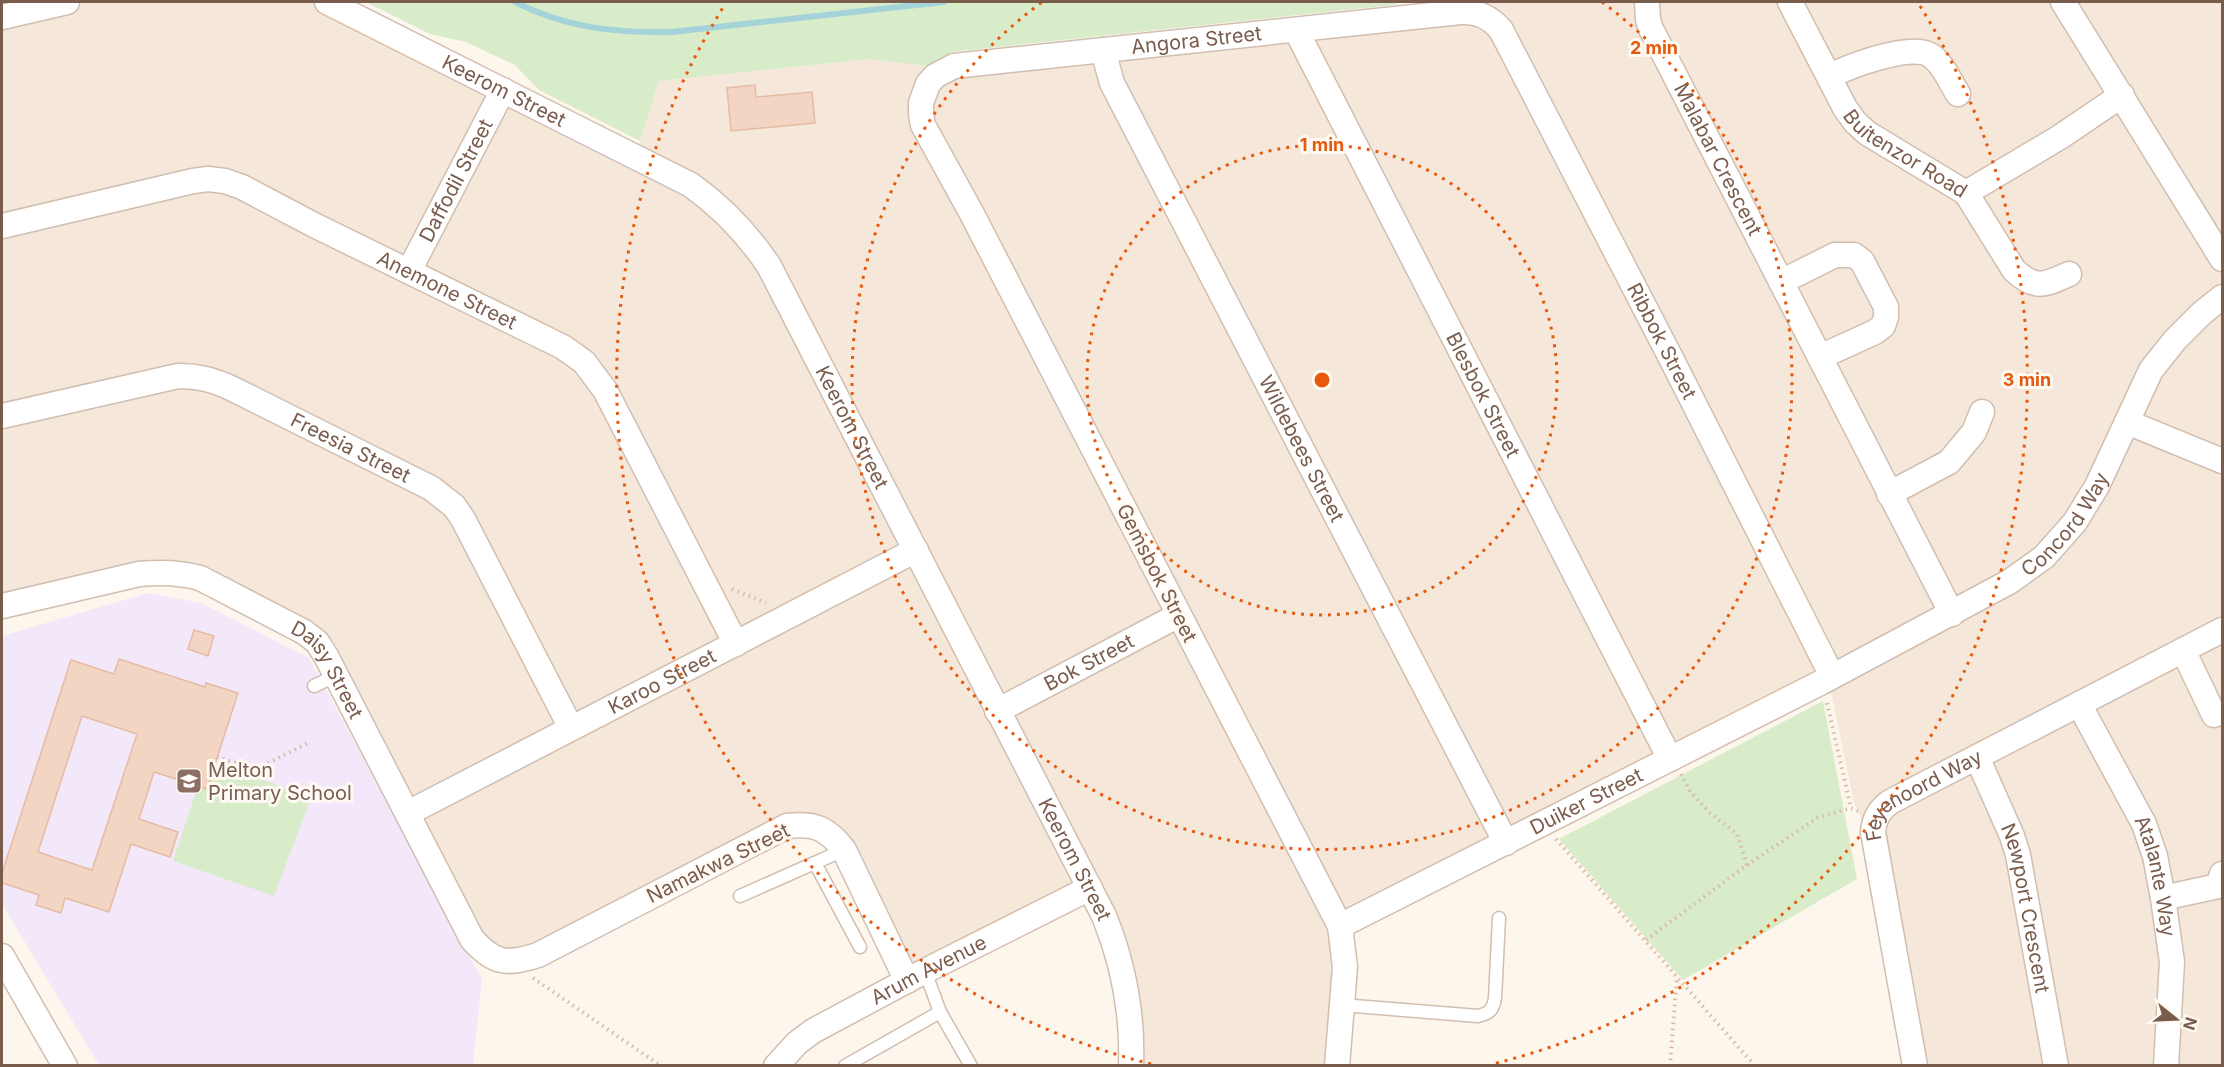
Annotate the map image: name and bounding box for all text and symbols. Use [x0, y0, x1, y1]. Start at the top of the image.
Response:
street label: Angora Street [1130, 21, 1263, 59]
text: 2 min [1630, 37, 1678, 58]
street label: Keerom Street [438, 50, 570, 132]
street label: Malabar Crescent [1669, 79, 1767, 240]
street label: Buitenzor Road [1838, 105, 1972, 203]
street label: Daffodil Street [414, 115, 498, 246]
text: 1 min [1300, 134, 1344, 155]
street label: Anemone Street [373, 246, 521, 335]
street label: Ribbok Street [1622, 279, 1702, 404]
street label: Blesbok Street [1441, 328, 1525, 462]
street label: Keerom Street [811, 362, 894, 493]
text: 3 min [2003, 369, 2051, 390]
centre of rings [1312, 370, 1332, 390]
street label: Wildebees Street [1254, 371, 1350, 526]
street label: Freesia Street [287, 408, 415, 488]
street label: Concord Way [2016, 469, 2114, 581]
street label: Gemsbok Street [1112, 500, 1202, 647]
street label: Daisy Street [287, 616, 368, 723]
street label: Bok Street [1040, 629, 1138, 696]
street label: Karoo Street [604, 644, 720, 719]
street label: Feyenoord Way [1861, 744, 1986, 843]
place label: Melton Primary School [208, 758, 352, 805]
street label: Duiker Street [1526, 763, 1647, 840]
school or university icon: Melton Primary School [174, 766, 204, 796]
street label: Keerom Street [1033, 794, 1117, 924]
street label: Atalante Way [2129, 811, 2180, 938]
street label: Namakwa Street [643, 818, 794, 908]
street label: Newport Crescent [1996, 820, 2055, 995]
street label: Arum Avenue [867, 930, 990, 1010]
north arrow [2146, 989, 2206, 1049]
text: N [2179, 1015, 2202, 1033]

